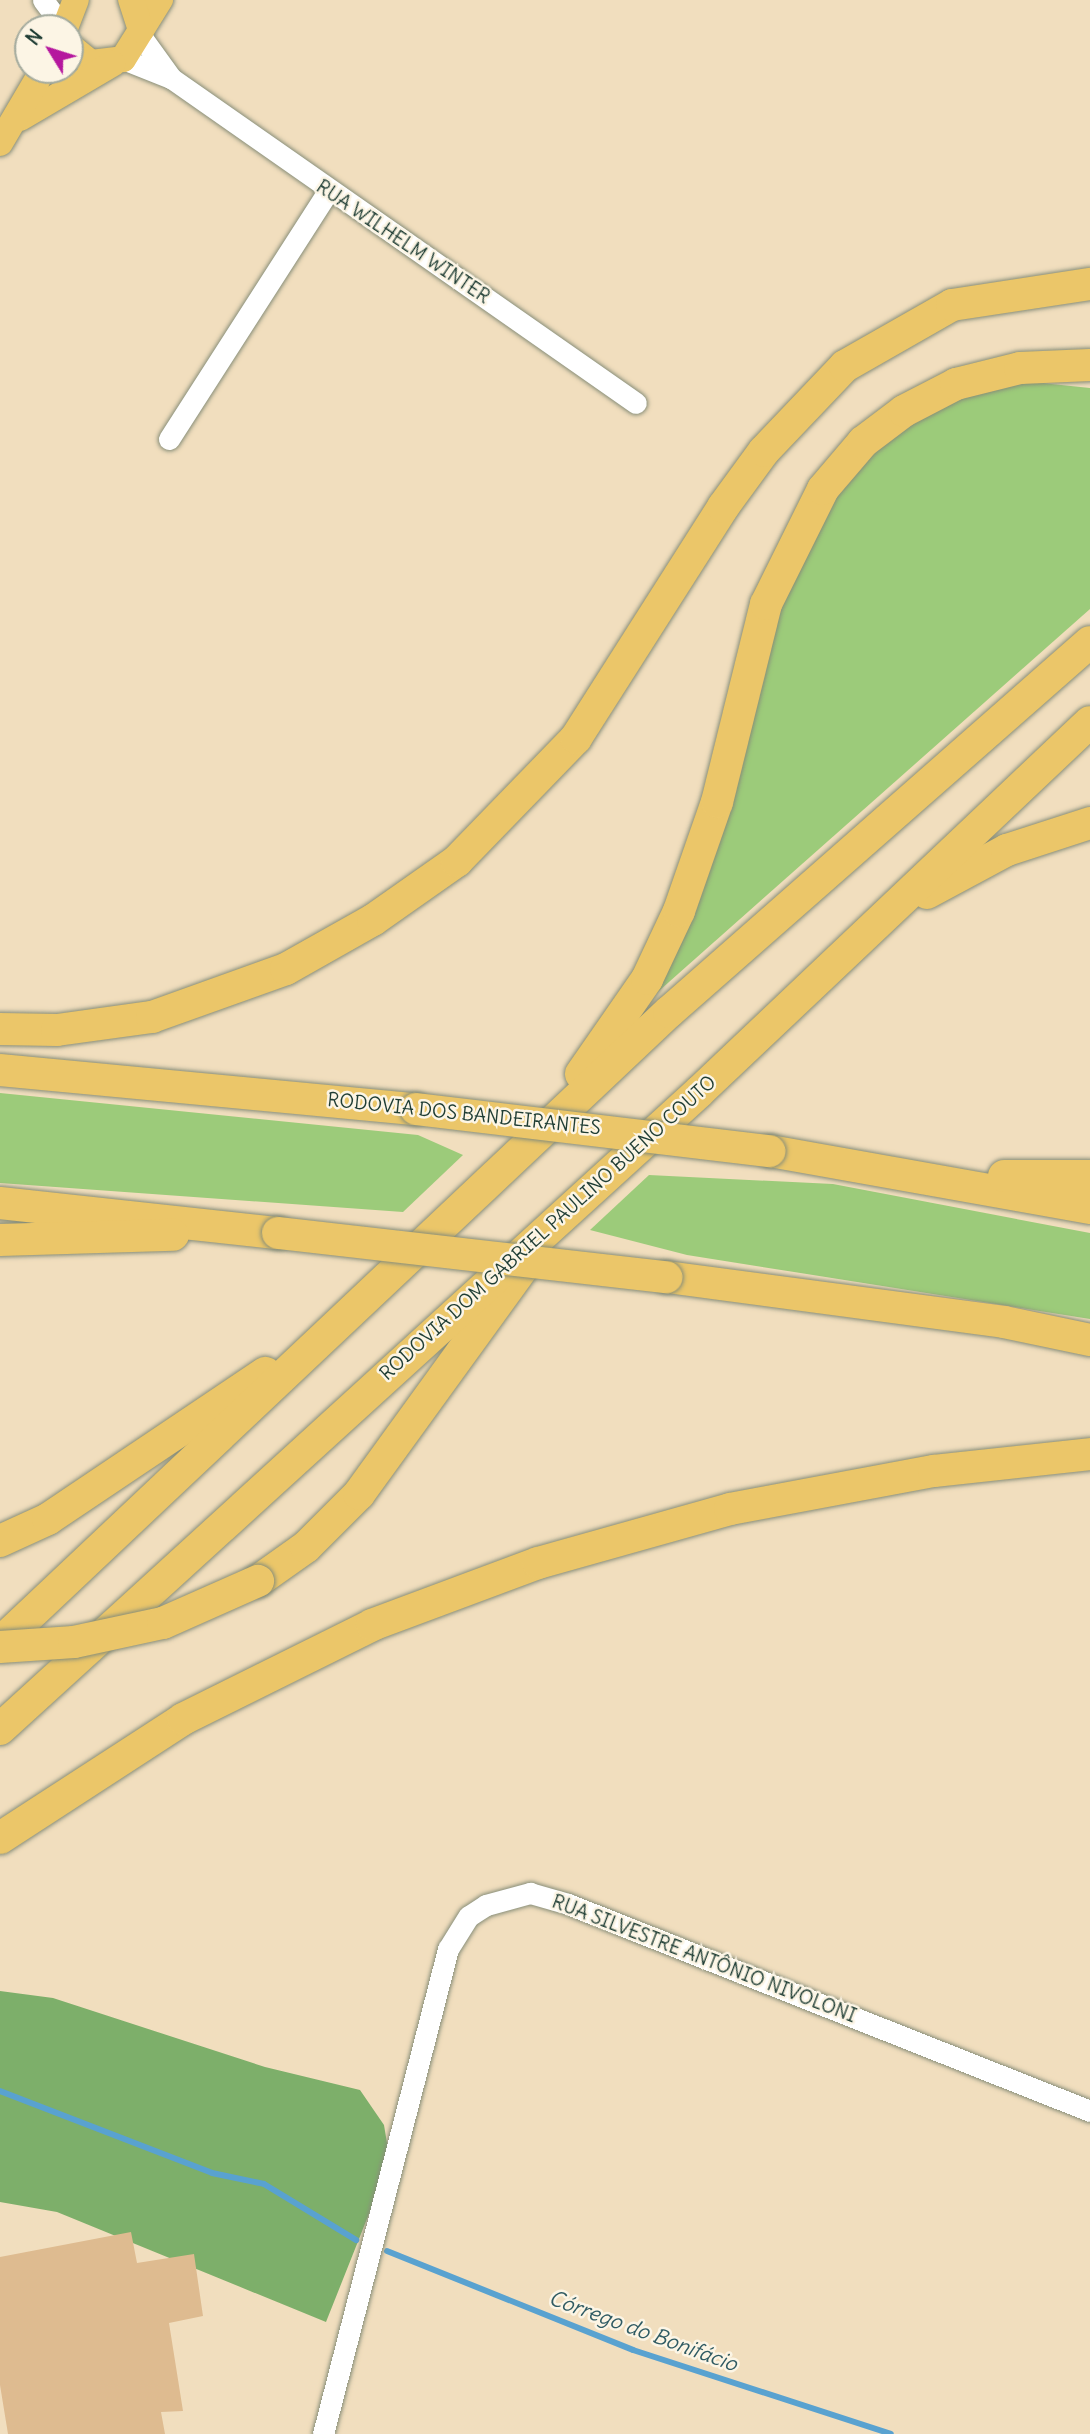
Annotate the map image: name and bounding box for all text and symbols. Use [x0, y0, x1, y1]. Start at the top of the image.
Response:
north arrow [14, 14, 84, 84]
text: N [21, 25, 48, 50]
street label: RUA WILHELM WINTER [312, 175, 494, 309]
street label: RODOVIA DOM GABRIEL PAULINO BUENO COUTO [375, 1071, 721, 1385]
street label: RODOVIA DOS BANDEIRANTES [326, 1088, 602, 1140]
street label: RUA SILVESTRE ANTÔNIO NIVOLONI [549, 1890, 859, 2028]
water label: Córrego do Bonifácio [545, 2285, 741, 2377]

